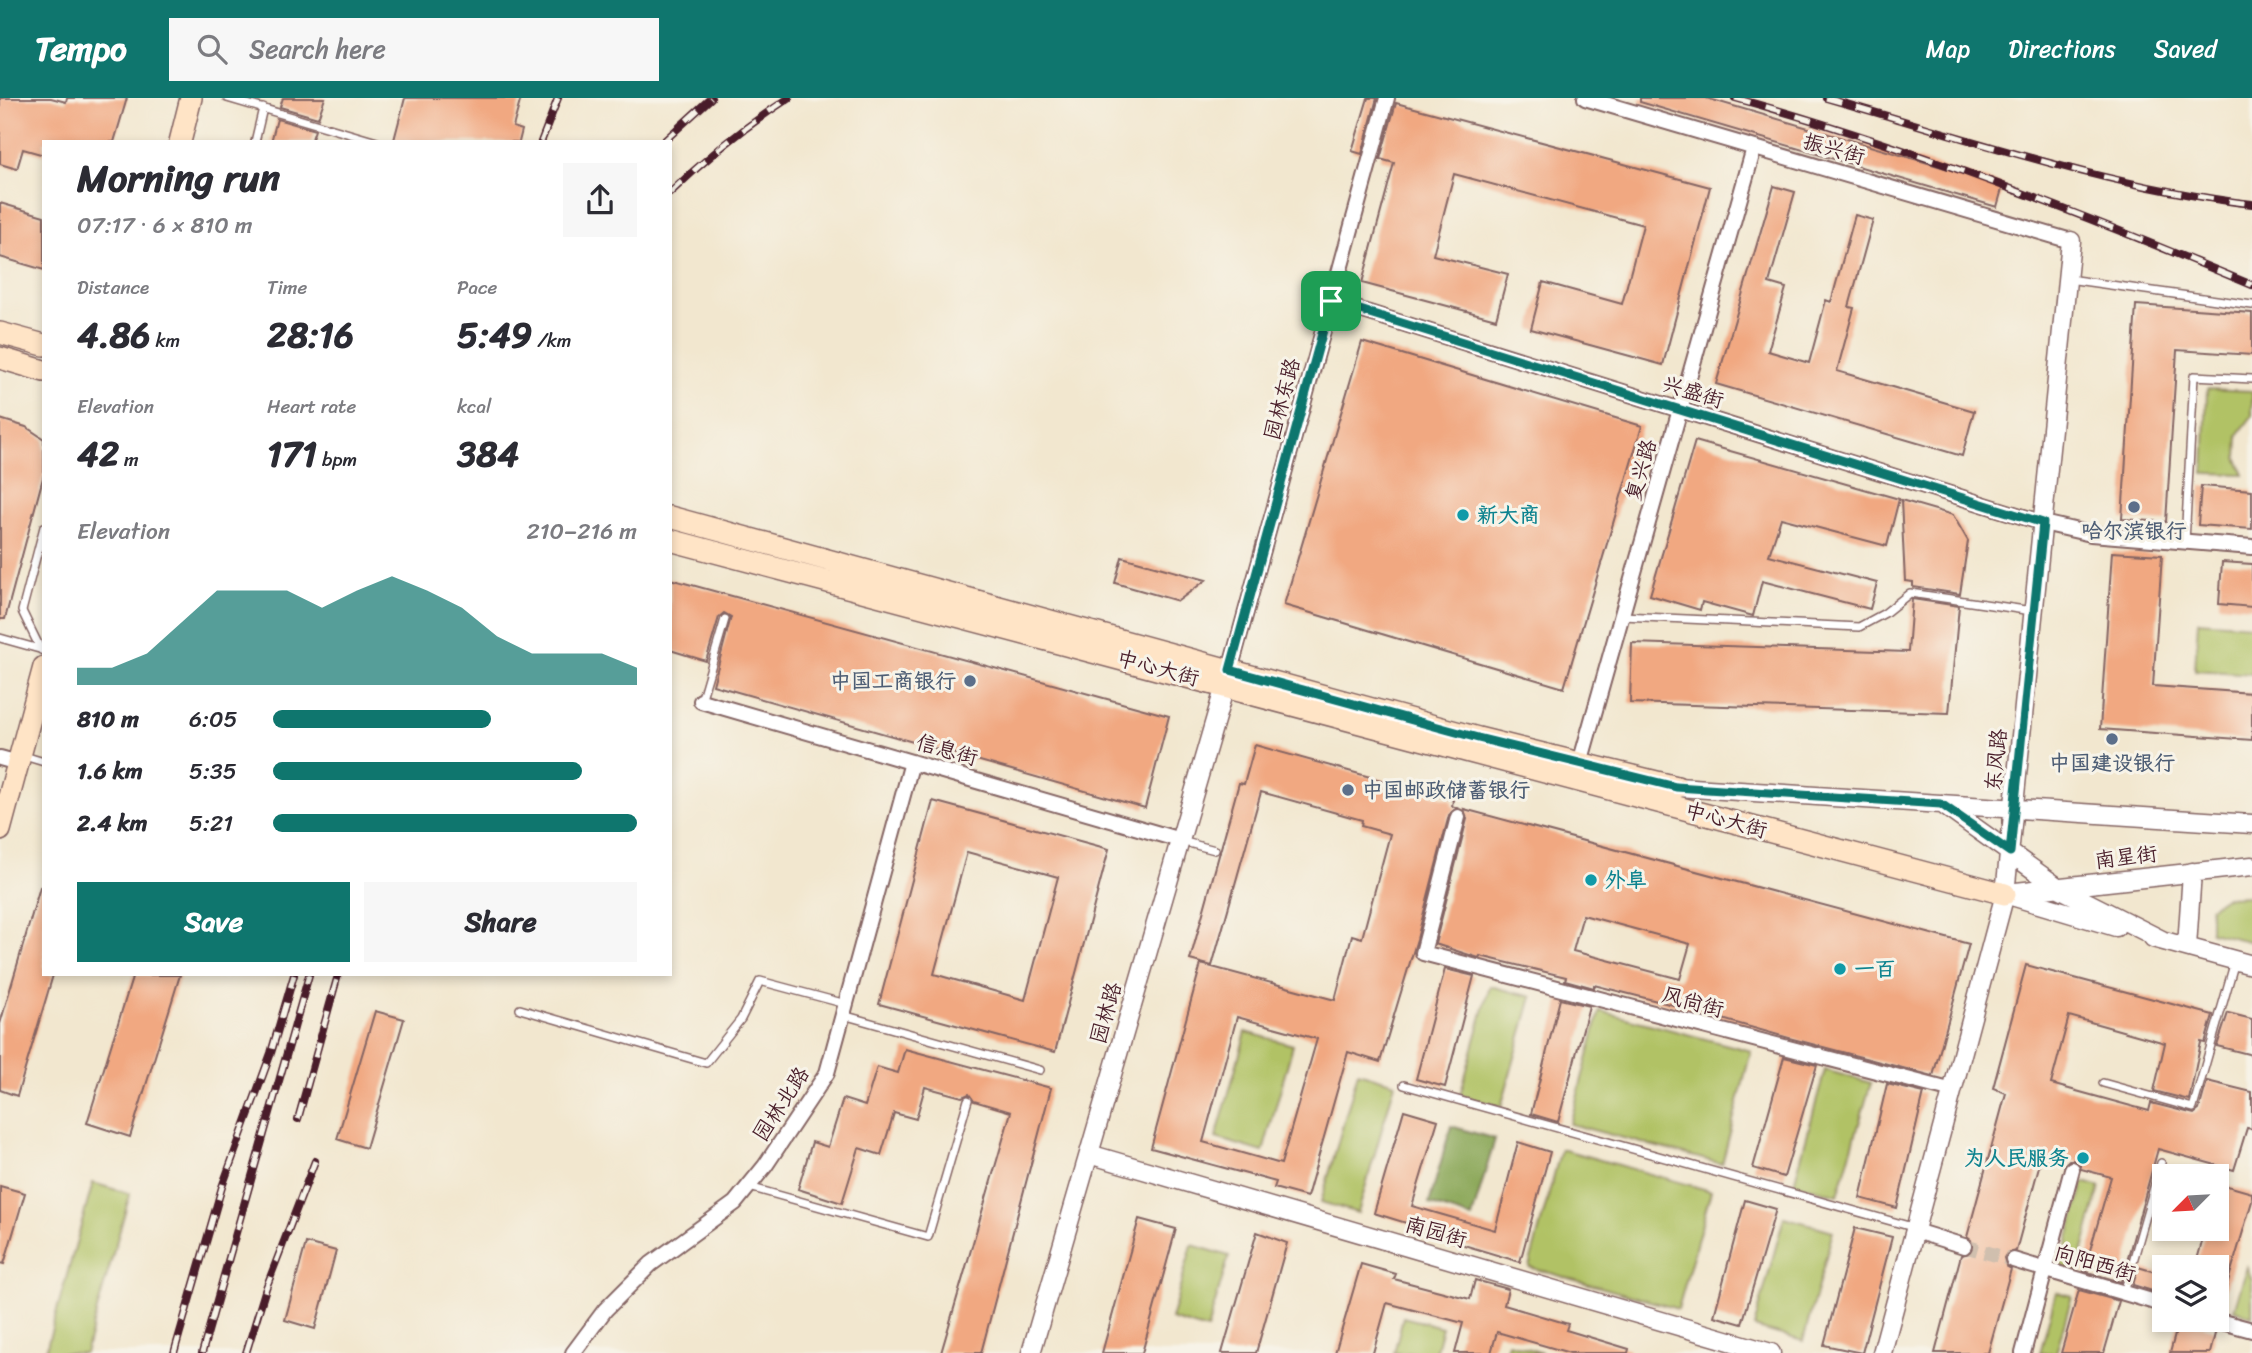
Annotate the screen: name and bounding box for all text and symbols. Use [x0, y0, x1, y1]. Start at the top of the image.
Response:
search box [169, 18, 659, 81]
text: Tempo [35, 20, 127, 78]
text: Search here [249, 26, 386, 72]
text: Map [1926, 28, 1970, 70]
text: Directions [2008, 28, 2116, 70]
text: Saved [2154, 28, 2217, 70]
icon: search [193, 30, 231, 68]
street label: 振兴街 [1798, 122, 1870, 176]
text: Morning run [77, 145, 280, 212]
button: share [563, 163, 637, 237]
text: 07:17 · 6 × 810 m [77, 205, 252, 246]
text: Distance [77, 271, 149, 304]
text: Time [267, 271, 307, 304]
text: Pace [457, 271, 497, 304]
pin [1301, 271, 1361, 331]
icon: arrive [1312, 282, 1350, 320]
text: 4.86 [77, 304, 150, 366]
text: 28:16 [267, 304, 354, 366]
text: 5:49 [457, 304, 532, 366]
text: km [150, 324, 180, 357]
text: /km [532, 324, 571, 357]
street label: 园林东路 [1253, 354, 1311, 444]
street label: 兴盛街 [1657, 365, 1729, 419]
text: Elevation [77, 390, 154, 423]
text: Heart rate [267, 390, 356, 423]
text: kcal [457, 390, 492, 423]
text: 42 [77, 423, 119, 485]
text: 171 [267, 423, 317, 485]
text: 384 [457, 423, 519, 485]
street label: 复兴路 [1614, 434, 1668, 506]
text: m [119, 443, 139, 476]
text: bpm [317, 443, 357, 476]
place label: 新大商 [1477, 496, 1540, 534]
marker: 哈尔滨银行 [2126, 499, 2142, 515]
marker: 新大商 [1455, 507, 1471, 523]
text: Elevation [77, 511, 170, 552]
text: 210–216 m [526, 511, 637, 552]
place label: 哈尔滨银行 [2082, 512, 2187, 550]
street label: 中心大街 [1113, 639, 1203, 697]
place label: 中国工商银行 [830, 662, 956, 700]
marker: 中国工商银行 [962, 673, 978, 689]
text: 810 m [77, 699, 139, 740]
text: 6:05 [189, 699, 238, 740]
street label: 信息街 [911, 723, 983, 777]
street label: 东风路 [1974, 727, 2018, 793]
marker: 中国建设银行 [2104, 731, 2120, 747]
place label: 中国建设银行 [2049, 744, 2175, 782]
text: 1.6 km [77, 751, 143, 792]
text: 5:35 [189, 751, 237, 792]
place label: 中国邮政储蓄银行 [1362, 771, 1530, 809]
marker: 中国邮政储蓄银行 [1340, 782, 1356, 798]
street label: 中心大街 [1681, 791, 1771, 849]
text: 2.4 km [77, 803, 147, 844]
text: 5:21 [189, 803, 233, 844]
street label: 南星街 [2092, 834, 2160, 880]
place label: 外阜 [1605, 861, 1647, 899]
marker: 外阜 [1583, 872, 1599, 888]
button: Save [77, 882, 350, 962]
button: Share [364, 882, 637, 962]
place label: 一百 [1854, 950, 1896, 988]
marker: 一百 [1832, 961, 1848, 977]
street label: 风尚街 [1658, 975, 1728, 1029]
street label: 园林路 [1079, 977, 1133, 1049]
street label: 园林北路 [742, 1058, 820, 1150]
place label: 为人民服务 [1964, 1139, 2069, 1177]
marker: 为人民服务 [2075, 1150, 2091, 1166]
north arrow [2152, 1164, 2230, 1241]
map controls [2152, 1164, 2229, 1332]
street label: 南园街 [1400, 1205, 1472, 1259]
street label: 向阳西街 [2049, 1233, 2141, 1293]
button: layers [2152, 1255, 2229, 1332]

